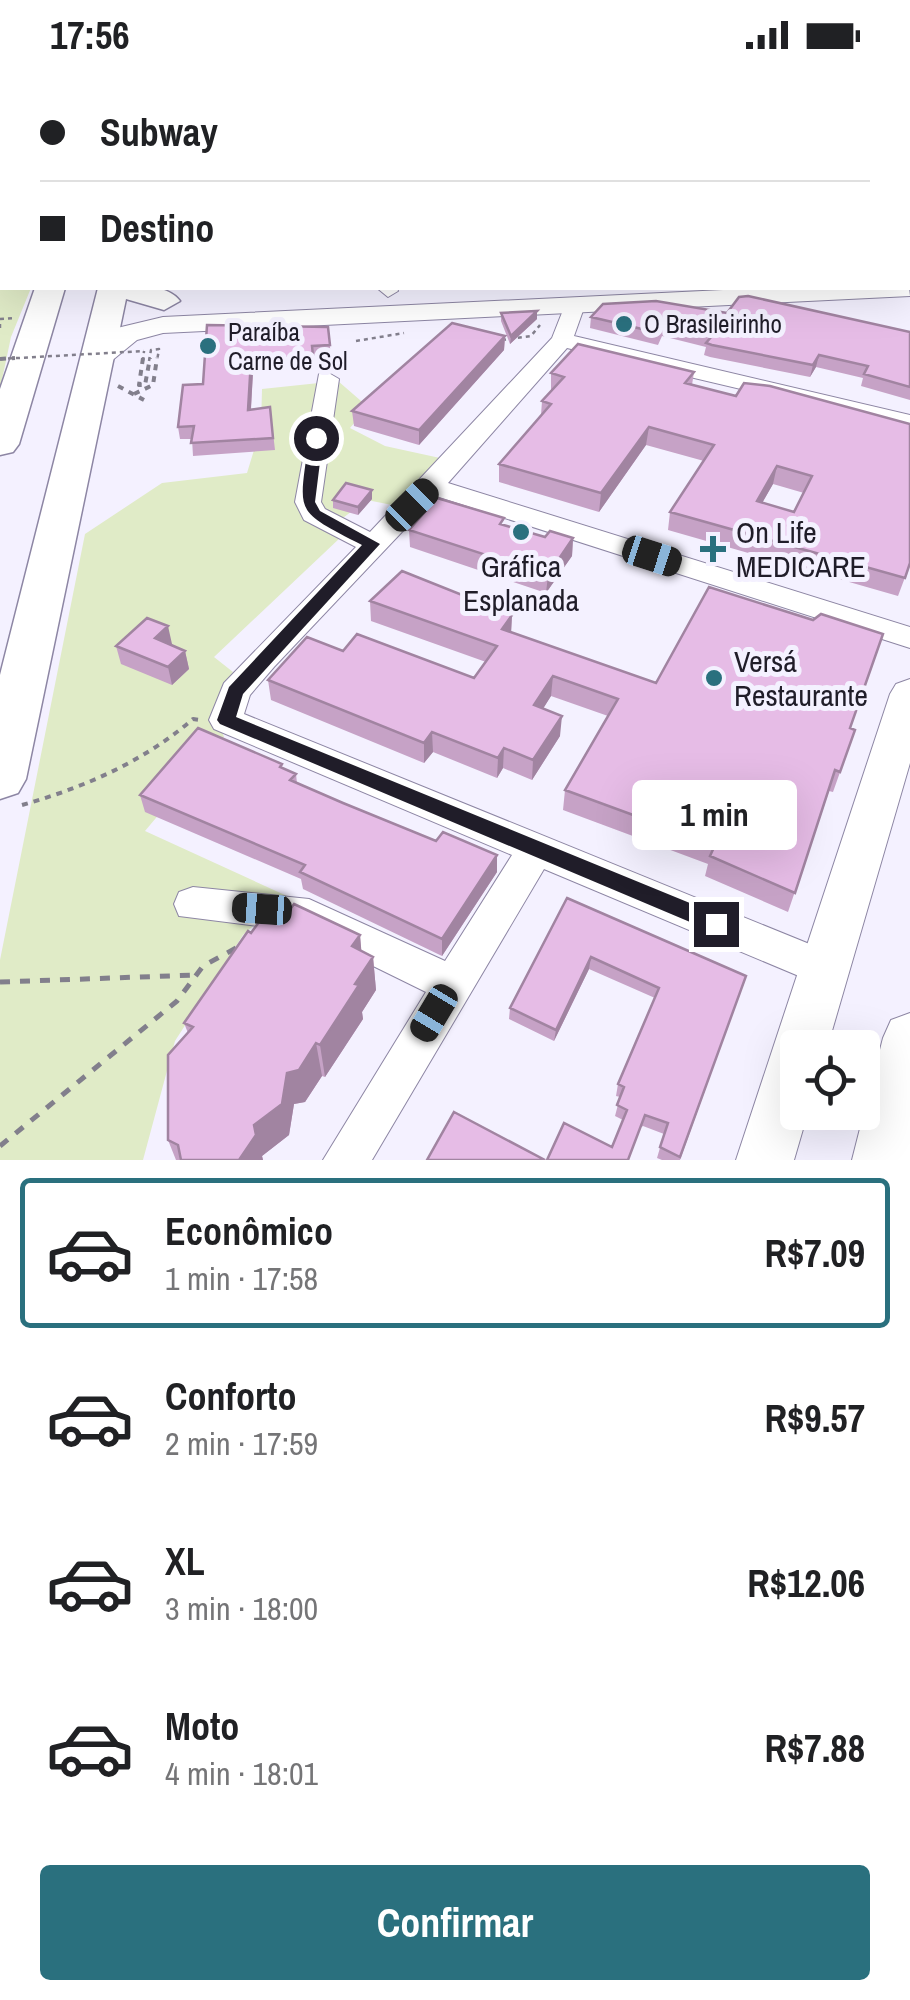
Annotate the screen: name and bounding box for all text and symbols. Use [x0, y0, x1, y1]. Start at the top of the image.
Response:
text: 17:56 [50, 10, 130, 61]
text: Subway [100, 107, 218, 158]
text: Destino [100, 203, 214, 254]
place label: O Brasileirinho [644, 307, 782, 341]
marker: O Brasileirinho [613, 313, 635, 335]
place label: Paraíba Carne de Sol [228, 315, 348, 378]
marker: Paraíba Carne de Sol [197, 335, 219, 357]
route start [294, 416, 339, 461]
car [380, 473, 444, 537]
place label: On Life MEDICARE [736, 512, 866, 586]
marker: Gráfica Esplanada [510, 521, 532, 543]
car [619, 532, 685, 580]
marker: On Life MEDICARE [700, 536, 726, 562]
place label: Gráfica Esplanada [463, 546, 579, 620]
place label: Versá Restaurante [734, 641, 868, 715]
marker: Versá Restaurante [703, 667, 725, 689]
callout: 1 min [634, 779, 798, 849]
text: 1 min [680, 793, 749, 836]
car [231, 892, 293, 926]
route end [694, 902, 739, 947]
car [406, 980, 462, 1046]
map controls [780, 1030, 880, 1130]
button: locate [780, 1030, 880, 1130]
text: Econômico [165, 1206, 333, 1257]
icon: car [45, 1208, 135, 1298]
text: R$7.09 [765, 1228, 865, 1279]
text: 1 min · 17:58 [165, 1257, 318, 1300]
text: Conforto [165, 1371, 297, 1422]
icon: car [45, 1373, 135, 1463]
text: R$9.57 [765, 1393, 865, 1444]
text: 2 min · 17:59 [165, 1422, 318, 1465]
text: XL [165, 1536, 205, 1587]
icon: car [45, 1538, 135, 1628]
text: R$12.06 [747, 1558, 865, 1609]
text: 3 min · 18:00 [165, 1587, 318, 1630]
text: Moto [165, 1701, 239, 1752]
icon: car [45, 1703, 135, 1793]
text: R$7.88 [765, 1723, 865, 1774]
text: 4 min · 18:01 [165, 1752, 318, 1795]
button: Confirmar [40, 1865, 870, 1980]

